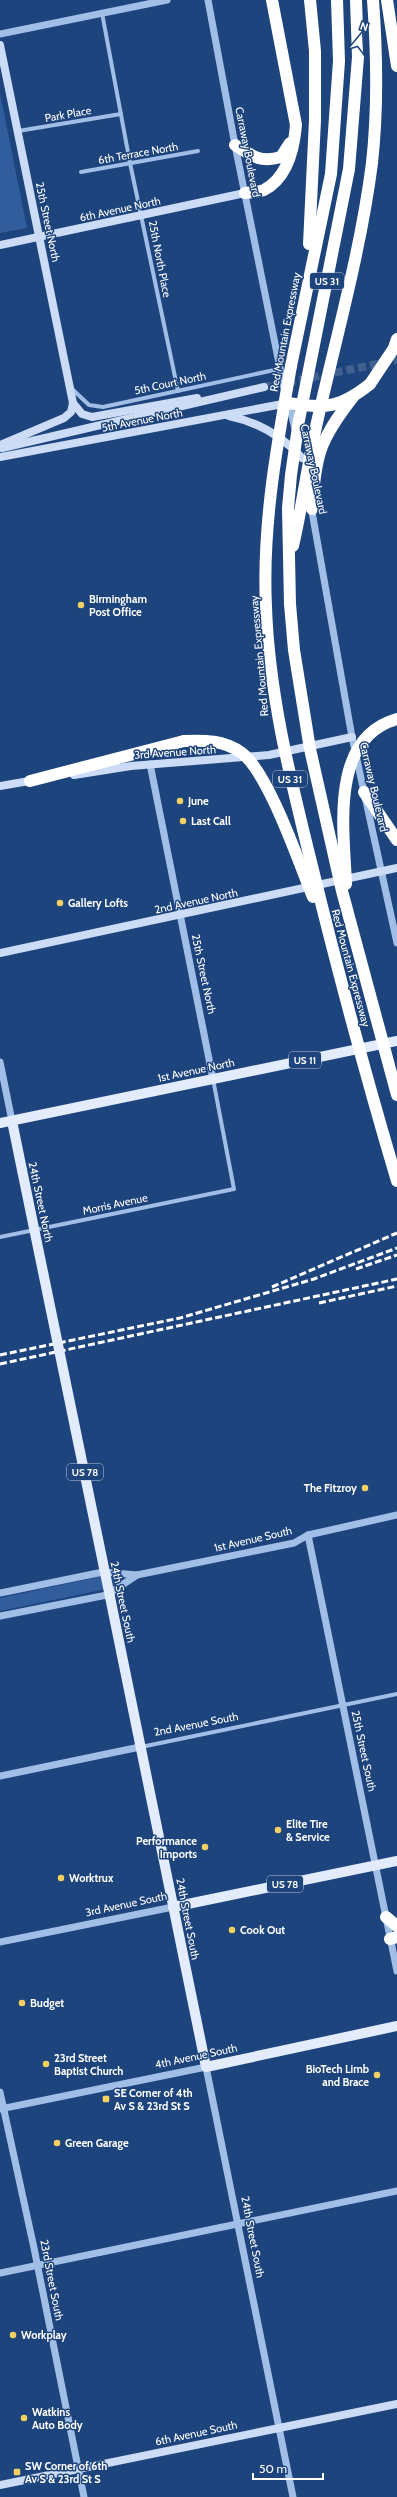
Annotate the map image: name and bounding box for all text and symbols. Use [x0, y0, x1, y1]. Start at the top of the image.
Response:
north arrow [341, 16, 381, 56]
text: N [358, 19, 370, 34]
street label: Park Place [44, 103, 93, 125]
street label: Carraway Boulevard [232, 106, 264, 198]
street label: 6th Terrace North [97, 139, 179, 167]
street label: 25th Street North [33, 181, 63, 263]
street label: 6th Avenue North [78, 194, 162, 224]
street label: 25th North Place [146, 219, 174, 299]
street label: Red Mountain Expressway [267, 271, 304, 393]
road number: US 31 [310, 273, 344, 289]
street label: 5th Court North [133, 369, 207, 397]
street label: 5th Avenue North [100, 405, 184, 435]
street label: Carraway Boulevard [298, 423, 330, 515]
place label: Birmingham Post Office [89, 592, 147, 619]
street label: Red Mountain Expressway [247, 595, 271, 717]
marker: Birmingham Post Office [76, 600, 86, 610]
street label: Carraway Boulevard [357, 741, 391, 833]
street label: 3rd Avenue North [134, 742, 216, 762]
road number: US 31 [273, 771, 307, 787]
place label: June [187, 794, 209, 808]
marker: June [175, 796, 185, 806]
place label: Last Call [191, 814, 231, 828]
marker: Last Call [178, 816, 188, 826]
street label: 2nd Avenue North [153, 885, 239, 917]
place label: Gallery Lofts [68, 896, 128, 910]
marker: Gallery Lofts [55, 898, 65, 908]
street label: Red Mountain Expressway [329, 908, 374, 1029]
street label: 25th Street North [189, 933, 219, 1015]
road number: US 11 [289, 1052, 321, 1068]
street label: 1st Avenue North [156, 1055, 236, 1085]
street label: 24th Street North [26, 1161, 56, 1243]
street label: Morris Avenue [81, 1190, 149, 1218]
road number: US 78 [67, 1464, 103, 1480]
place label: The Fitzroy [304, 1481, 357, 1495]
marker: The Fitzroy [360, 1483, 370, 1493]
street label: 1st Avenue South [213, 1523, 293, 1555]
street label: 24th Street South [108, 1560, 138, 1644]
street label: 2nd Avenue South [153, 1709, 239, 1739]
street label: 25th Street South [349, 1709, 379, 1793]
place label: Elite Tire & Service [286, 1817, 330, 1844]
marker: Elite Tire & Service [273, 1825, 283, 1835]
place label: Performance Imports [136, 1834, 197, 1861]
marker: Performance Imports [200, 1842, 210, 1852]
place label: Worktrux [69, 1871, 114, 1885]
marker: Worktrux [56, 1873, 66, 1883]
road number: US 78 [267, 1876, 303, 1892]
street label: 24th Street South [173, 1877, 203, 1961]
street label: 3rd Avenue South [84, 1889, 168, 1919]
place label: Cook Out [240, 1923, 285, 1937]
marker: Cook Out [227, 1925, 237, 1935]
place label: Budget [30, 1996, 64, 2010]
marker: Budget [17, 1998, 27, 2008]
street label: 4th Avenue South [154, 2040, 238, 2072]
place label: 23rd Street Baptist Church [54, 2051, 123, 2078]
marker: 23rd Street Baptist Church [41, 2059, 51, 2069]
place label: BioTech Limb and Brace [306, 2062, 369, 2089]
marker: BioTech Limb and Brace [372, 2070, 382, 2080]
place label: SE Corner of 4th Av S & 23rd St S [114, 2086, 193, 2113]
marker: SE Corner of 4th Av S & 23rd St S [101, 2094, 111, 2104]
place label: Green Garage [65, 2136, 129, 2150]
marker: Green Garage [52, 2138, 62, 2148]
street label: 24th Street South [238, 2195, 268, 2279]
street label: 23rd Street South [37, 2238, 67, 2322]
place label: Workplay [21, 2328, 67, 2342]
marker: Workplay [8, 2330, 18, 2340]
place label: Watkins Auto Body [32, 2405, 83, 2432]
marker: Watkins Auto Body [19, 2413, 29, 2423]
street label: 6th Avenue South [154, 2417, 238, 2449]
scale bar [253, 2455, 323, 2481]
place label: SW Corner of 6th Av S & 23rd St S [25, 2459, 107, 2486]
text: 50 m [259, 2461, 287, 2476]
marker: SW Corner of 6th Av S & 23rd St S [12, 2467, 22, 2477]

